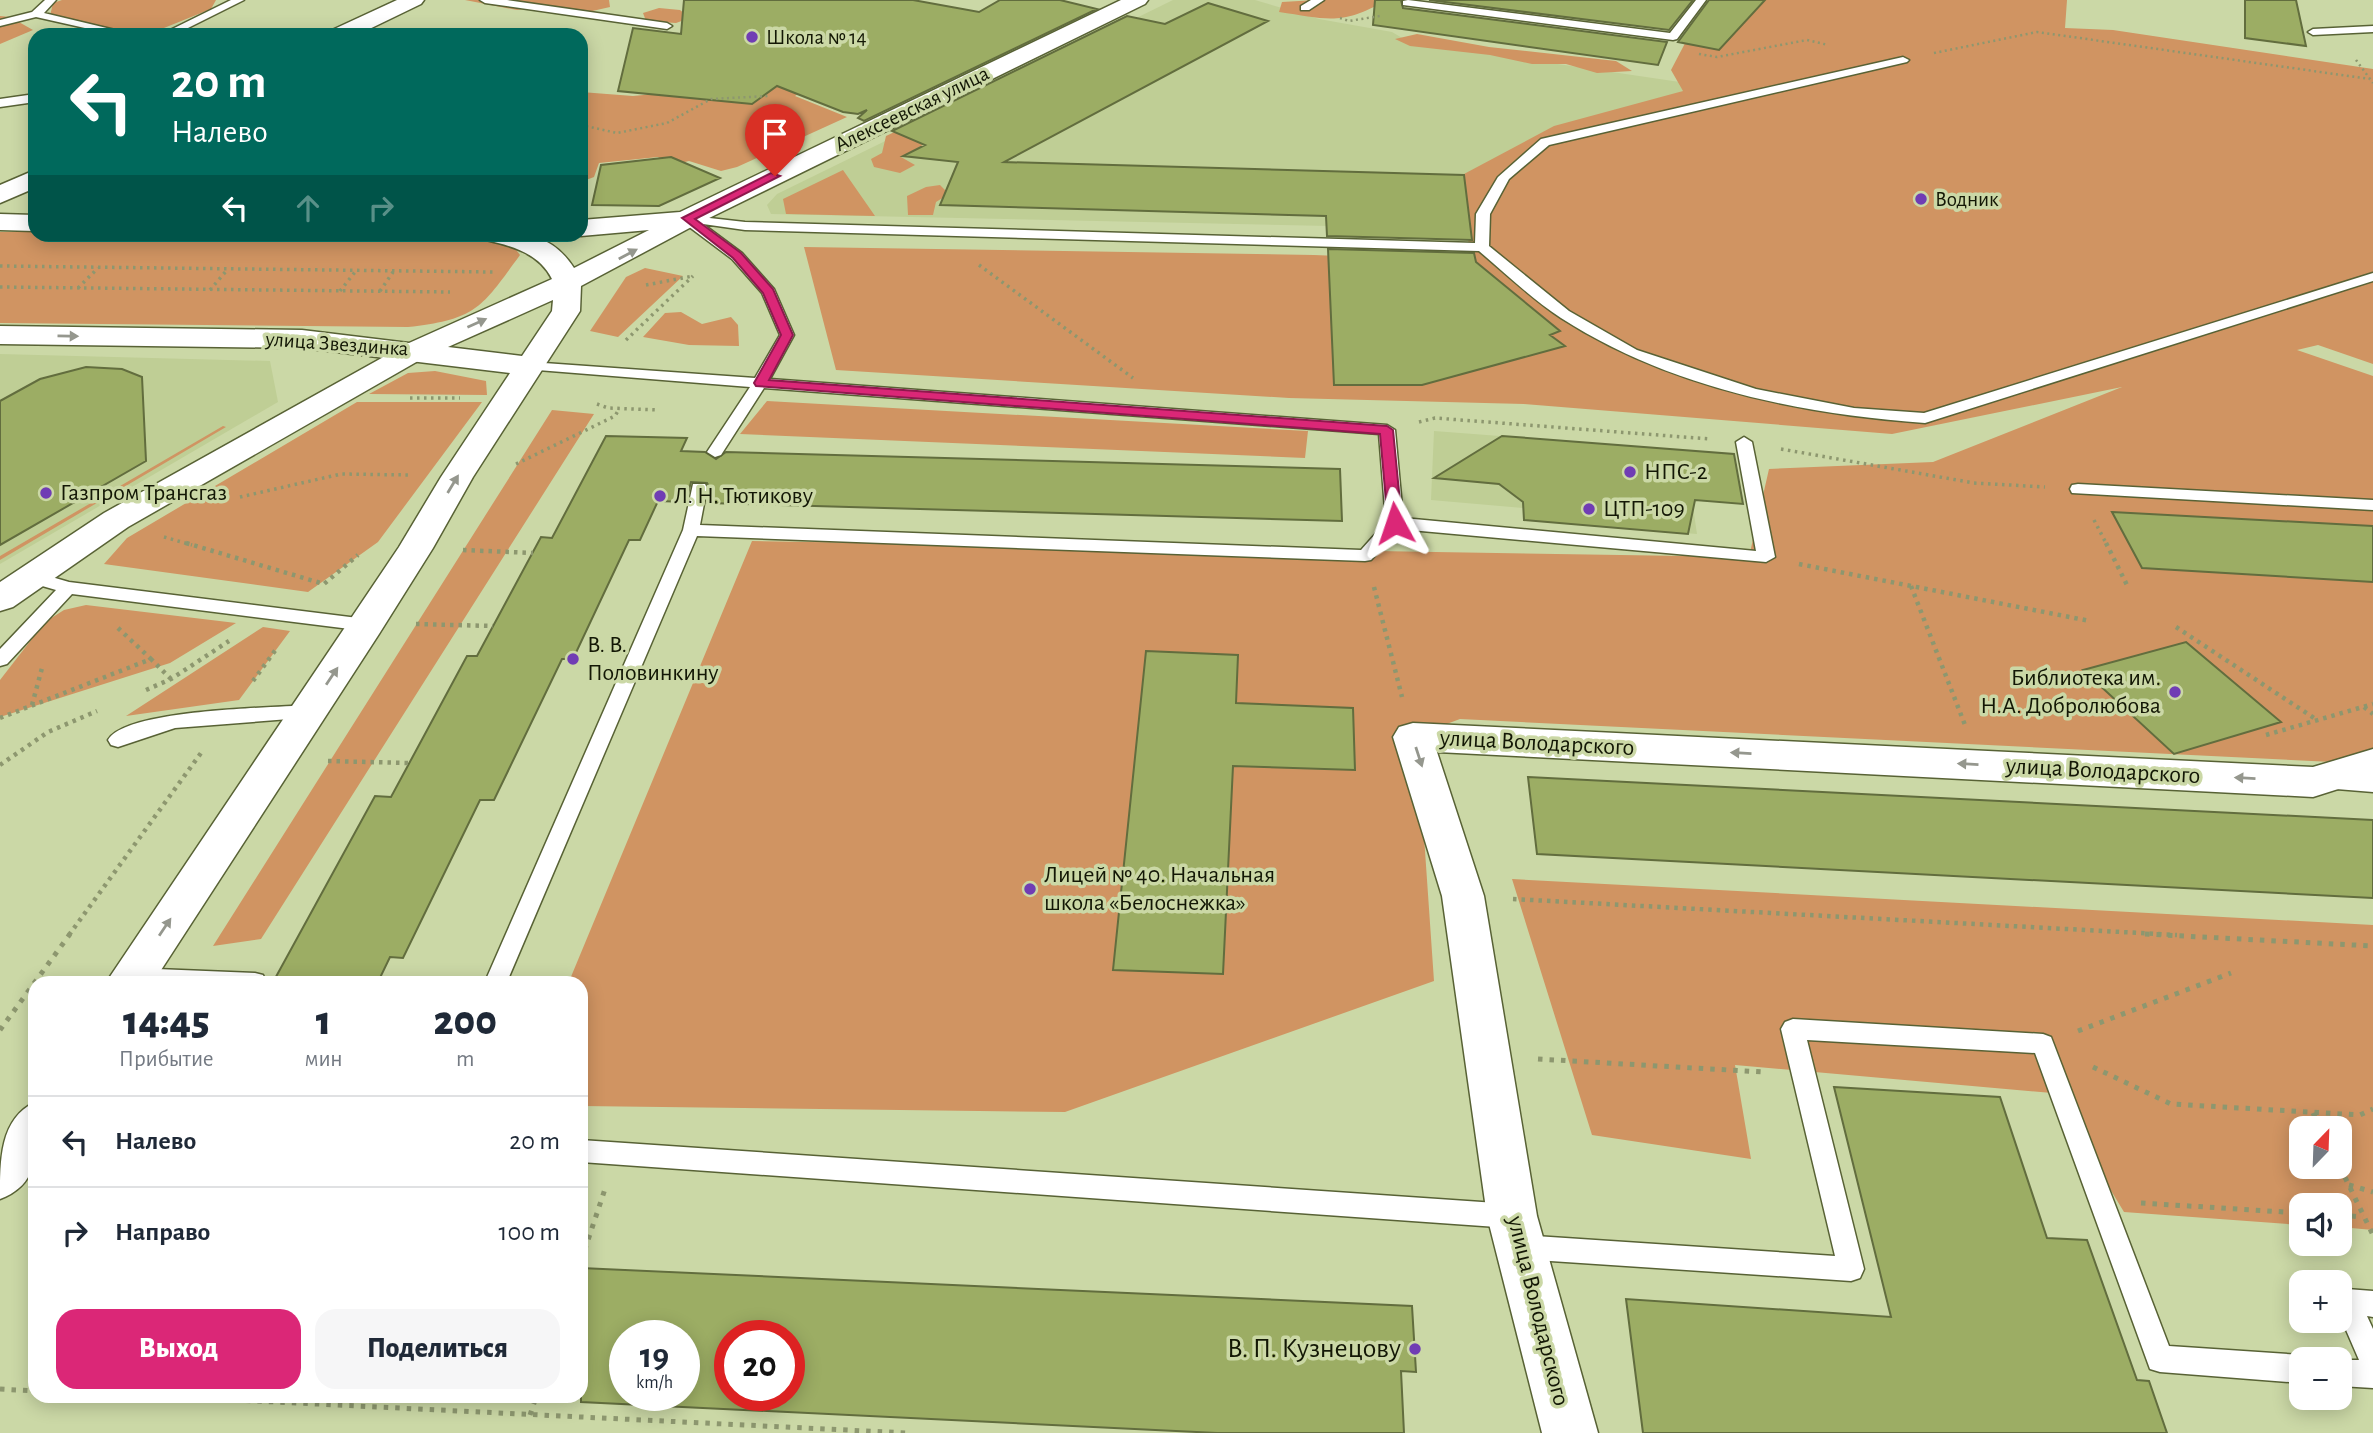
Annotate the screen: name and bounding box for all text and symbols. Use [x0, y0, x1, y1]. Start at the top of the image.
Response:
place label: Школа № 14 [766, 27, 867, 48]
marker: Школа № 14 [744, 29, 760, 45]
icon: left [56, 56, 147, 147]
text: 20 m [171, 58, 267, 107]
street label: Алексеевская улица [832, 62, 993, 155]
pin [745, 104, 805, 176]
icon: arrive [756, 115, 794, 153]
text: Налево [171, 116, 268, 148]
icon: left [216, 189, 254, 227]
icon: ahead [289, 189, 327, 227]
icon: right [362, 189, 400, 227]
place label: Водник [1935, 189, 1999, 210]
marker: Водник [1913, 191, 1929, 207]
one-way arrow [618, 248, 638, 260]
one-way arrow [467, 318, 488, 329]
street label: улица Звездинка [264, 328, 410, 359]
one-way arrow [57, 330, 79, 342]
place label: НПС-2 [1644, 460, 1708, 484]
marker: НПС-2 [1622, 464, 1638, 480]
one-way arrow [447, 474, 460, 493]
place label: Газпром Трансгаз [60, 481, 227, 505]
place label: Л. Н. Тютикову [674, 484, 814, 508]
marker: Газпром Трансгаз [38, 485, 54, 501]
position arrow [1358, 486, 1432, 560]
marker: Л. Н. Тютикову [652, 488, 668, 504]
place label: ЦТП-109 [1603, 497, 1685, 521]
marker: ЦТП-109 [1581, 501, 1597, 517]
place label: В. В. Половинкину [587, 633, 719, 685]
marker: В. В. Половинкину [565, 651, 581, 667]
place label: Библиотека им. Н.А. Добролюбова [1980, 666, 2161, 718]
one-way arrow [325, 667, 339, 685]
marker: Библиотека им. Н.А. Добролюбова [2167, 684, 2183, 700]
street label: улица Володарского [1438, 726, 1635, 760]
one-way arrow [1414, 747, 1425, 768]
one-way arrow [1730, 748, 1752, 759]
street label: улица Володарского [2004, 754, 2201, 788]
one-way arrow [1957, 759, 1979, 770]
one-way arrow [2233, 773, 2255, 784]
place label: Лицей № 40. Начальная школа «Белоснежка» [1044, 863, 1275, 915]
marker: Лицей № 40. Начальная школа «Белоснежка» [1022, 881, 1038, 897]
one-way arrow [158, 917, 171, 936]
text: 14:45 [123, 1000, 210, 1042]
text: 1 [316, 1000, 331, 1042]
text: 200 [434, 1000, 497, 1042]
text: Прибытие [119, 1048, 214, 1071]
text: мин [304, 1048, 343, 1071]
text: m [456, 1048, 475, 1071]
north arrow [2289, 1116, 2352, 1180]
map controls [2289, 1116, 2352, 1410]
icon: left [56, 1123, 94, 1161]
text: Налево [115, 1128, 196, 1154]
text: 20 m [509, 1128, 560, 1154]
button: sound [2289, 1193, 2352, 1256]
street label: улица Володарского [1503, 1213, 1573, 1408]
icon: right [56, 1214, 94, 1252]
text: Направо [115, 1219, 210, 1245]
text: 100 m [499, 1219, 560, 1245]
button: + [2289, 1270, 2352, 1333]
button: Выход [56, 1309, 301, 1389]
button: Поделиться [315, 1309, 560, 1389]
speed limit sign: 20 [714, 1320, 805, 1411]
place label: В. П. Кузнецову [1227, 1335, 1401, 1363]
text: 19 [640, 1339, 669, 1374]
marker: В. П. Кузнецову [1407, 1341, 1423, 1357]
button: − [2289, 1347, 2352, 1410]
text: km/h [636, 1374, 673, 1392]

